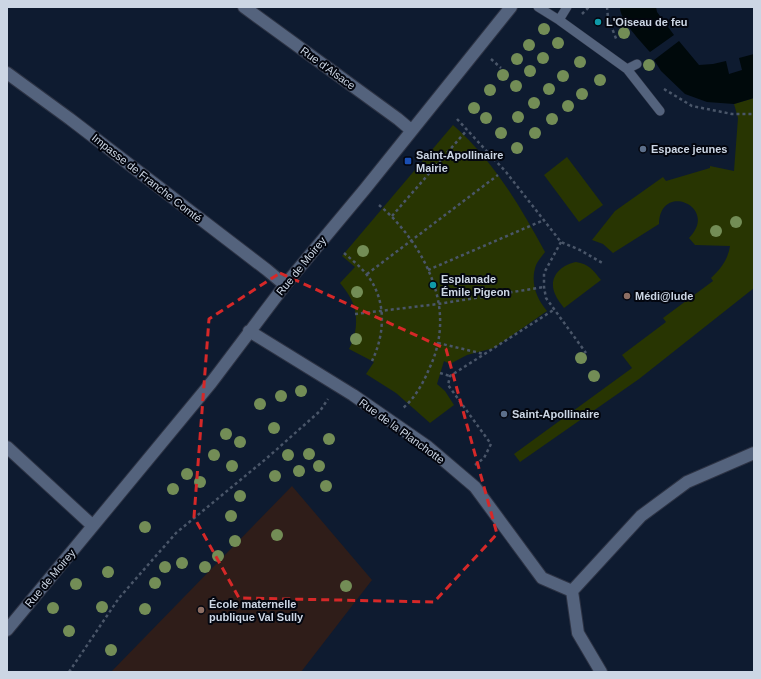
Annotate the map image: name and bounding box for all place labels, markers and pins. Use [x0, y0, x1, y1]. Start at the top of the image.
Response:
place label: L'Oiseau de feu [606, 16, 687, 28]
marker: L'Oiseau de feu [593, 17, 603, 27]
place label: Espace jeunes [651, 143, 727, 155]
marker: Espace jeunes [638, 144, 648, 154]
place label: Saint-Apollinaire Mairie [416, 149, 503, 174]
marker: Saint-Apollinaire Mairie [403, 156, 413, 166]
place label: Esplanade Émile Pigeon [441, 273, 510, 298]
marker: Esplanade Émile Pigeon [428, 280, 438, 290]
place label: Médi@lude [635, 290, 693, 302]
marker: Médi@lude [622, 291, 632, 301]
place label: Saint-Apollinaire [512, 408, 599, 420]
marker: Saint-Apollinaire [499, 409, 509, 419]
place label: École maternelle publique Val Sully [209, 598, 304, 623]
marker: École maternelle publique Val Sully [196, 605, 206, 615]

